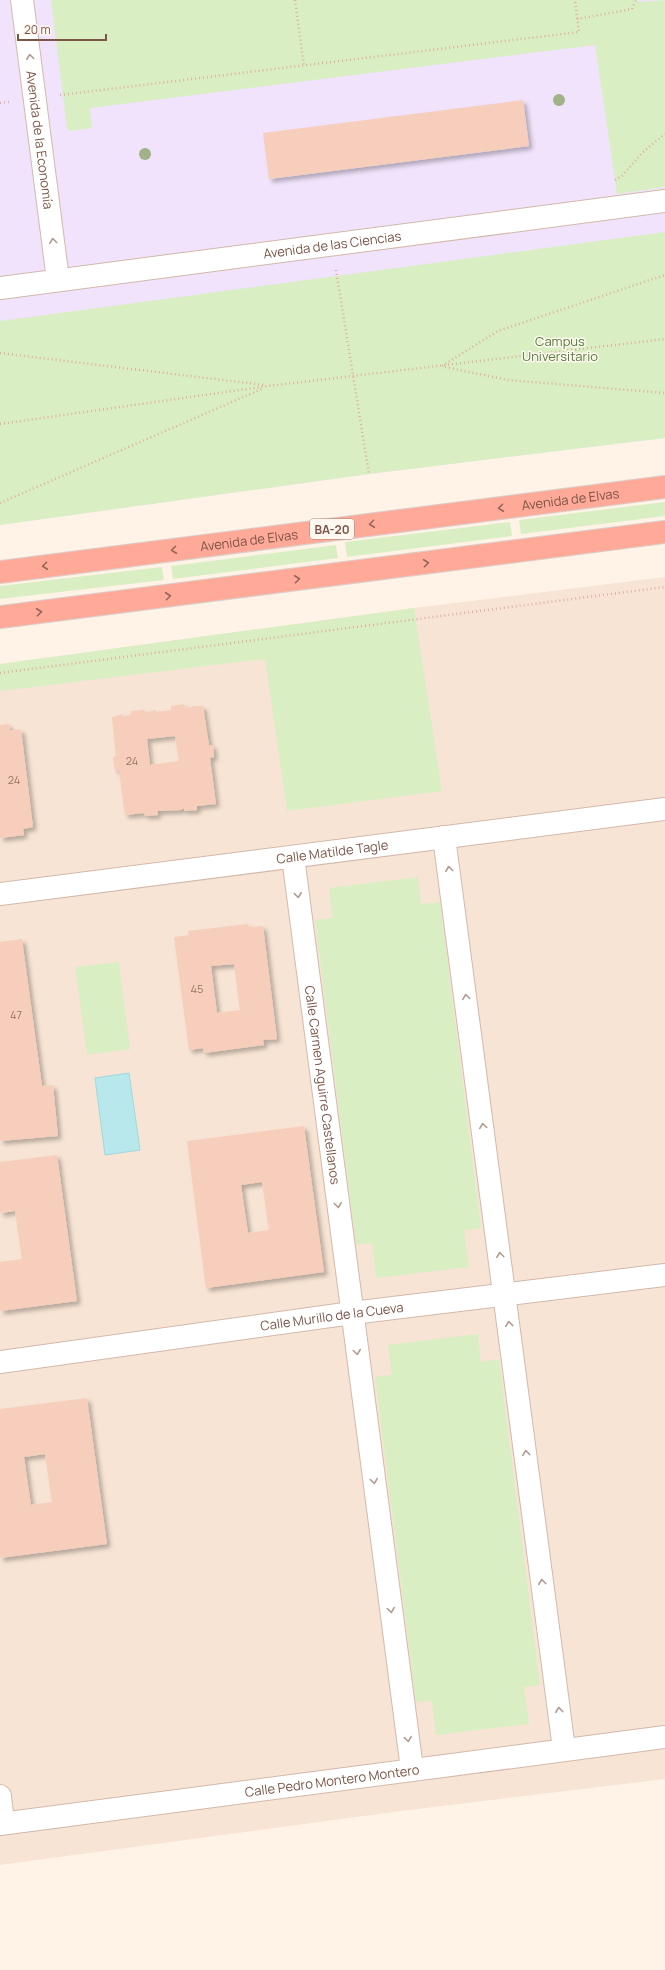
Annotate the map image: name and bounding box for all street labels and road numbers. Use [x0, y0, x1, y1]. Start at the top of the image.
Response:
street label: Avenida de la Economía [22, 70, 58, 210]
street label: Avenida de las Ciencias [262, 227, 402, 262]
street label: Avenida de Elvas [520, 484, 621, 514]
road number: BA-20 [310, 519, 354, 539]
street label: Avenida de Elvas [199, 525, 299, 555]
street label: Calle Matilde Tagle [275, 835, 390, 868]
street label: Calle Carmen Aguirre Castellanos [301, 985, 345, 1186]
street label: Calle Murillo de la Cueva [259, 1298, 404, 1335]
street label: Calle Pedro Montero Montero [244, 1760, 421, 1801]

